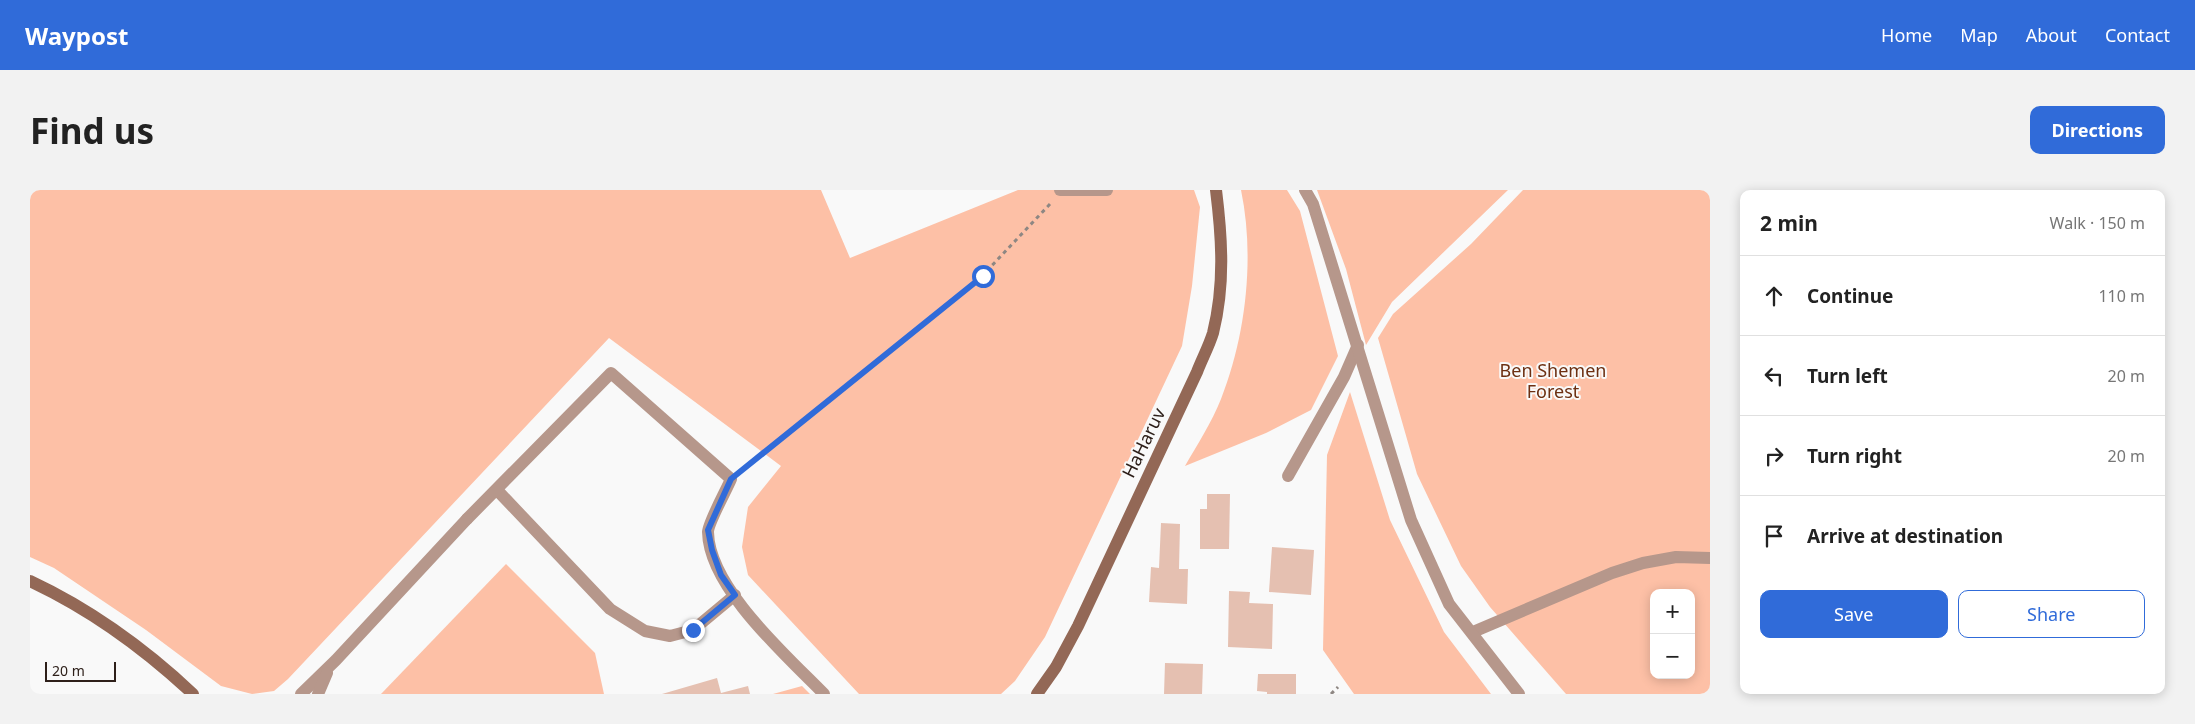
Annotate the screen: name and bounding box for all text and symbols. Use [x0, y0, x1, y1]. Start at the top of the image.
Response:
text: Waypost [25, 19, 128, 52]
text: Home [1881, 23, 1932, 47]
text: Map [1960, 23, 1998, 47]
text: About [2026, 23, 2077, 47]
text: Contact [2105, 23, 2170, 47]
button: Directions [2030, 106, 2165, 154]
text: Find us [30, 107, 154, 154]
text: 2 min [1760, 209, 1818, 237]
text: Walk · 150 m [2050, 212, 2145, 234]
route start [972, 265, 995, 288]
icon: ahead [1760, 282, 1788, 310]
text: Continue [1807, 283, 1893, 309]
text: 110 m [2098, 285, 2145, 307]
park label: Ben Shemen Forest [1500, 358, 1606, 403]
icon: left [1760, 362, 1788, 390]
text: Turn left [1807, 363, 1888, 389]
text: 20 m [2108, 365, 2145, 387]
street label: HaHaruv [1116, 403, 1171, 481]
icon: right [1760, 442, 1788, 470]
text: Turn right [1807, 443, 1902, 469]
text: 20 m [2108, 445, 2145, 467]
icon: arrive [1760, 522, 1788, 550]
text: Arrive at destination [1807, 523, 2003, 549]
map controls [1650, 589, 1695, 679]
button: + [1650, 589, 1695, 634]
button: Save [1760, 590, 1948, 638]
button: Share [1958, 590, 2145, 638]
route end [682, 619, 705, 642]
button: − [1650, 634, 1695, 679]
scale bar [45, 659, 116, 682]
text: 20 m [52, 661, 85, 680]

